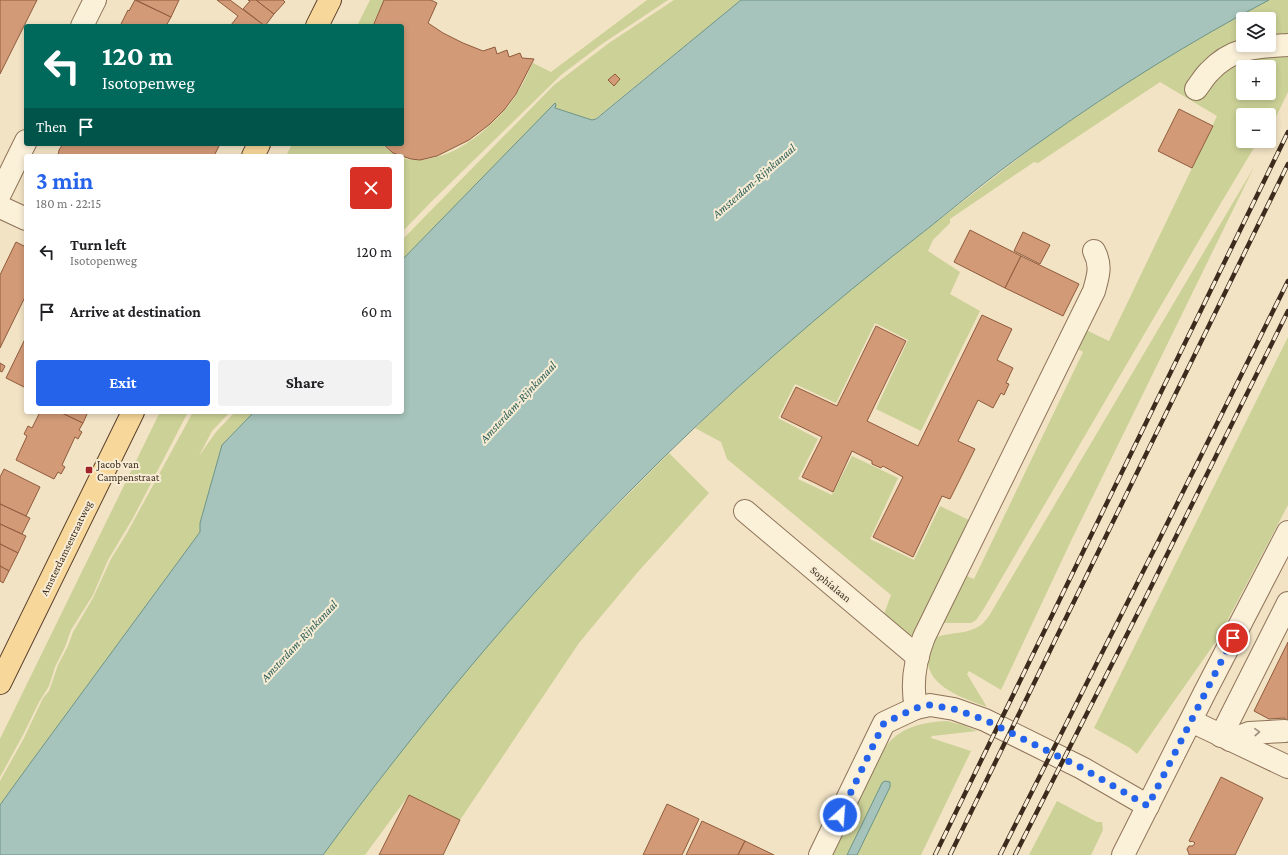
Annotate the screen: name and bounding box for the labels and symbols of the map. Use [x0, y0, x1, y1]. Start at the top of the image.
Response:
water label: Amsterdam-Rijnkanaal [709, 140, 799, 222]
water label: Amsterdam-Rijnkanaal [476, 358, 560, 446]
place label: Jacob van Campenstraat [96, 458, 160, 484]
marker: Jacob van Campenstraat [84, 465, 94, 475]
street label: Amsterdamsestraatweg [38, 498, 95, 598]
street label: Sophialaan [808, 564, 854, 605]
water label: Amsterdam-Rijnkanaal [257, 597, 341, 685]
pin [1216, 621, 1250, 655]
one-way arrow [1254, 728, 1260, 737]
position arrow [819, 794, 861, 836]

